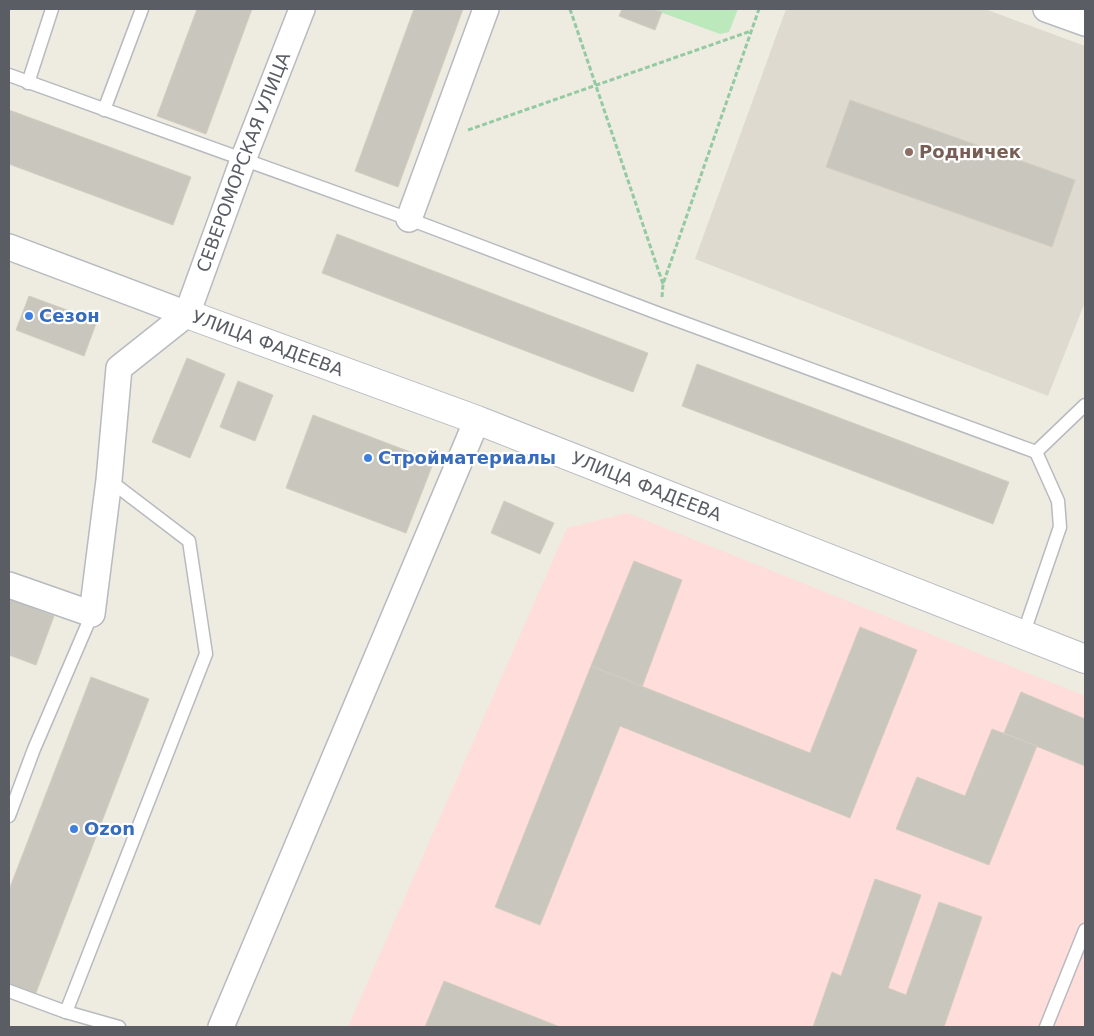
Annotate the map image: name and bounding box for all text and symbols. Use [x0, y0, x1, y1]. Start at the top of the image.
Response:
street label: СЕВЕРОМОРСКАЯ УЛИЦА [192, 48, 294, 275]
place label: Родничек [919, 141, 1021, 162]
marker: Родничек [903, 146, 915, 158]
place label: Сезон [39, 305, 100, 326]
street label: УЛИЦА ФАДЕЕВА [190, 306, 347, 381]
marker: Сезон [23, 310, 35, 322]
place label: Стройматериалы [378, 447, 556, 468]
street label: УЛИЦА ФАДЕЕВА [569, 447, 725, 525]
marker: Стройматериалы [362, 452, 374, 464]
place label: Ozon [84, 818, 135, 839]
marker: Ozon [68, 823, 80, 835]

